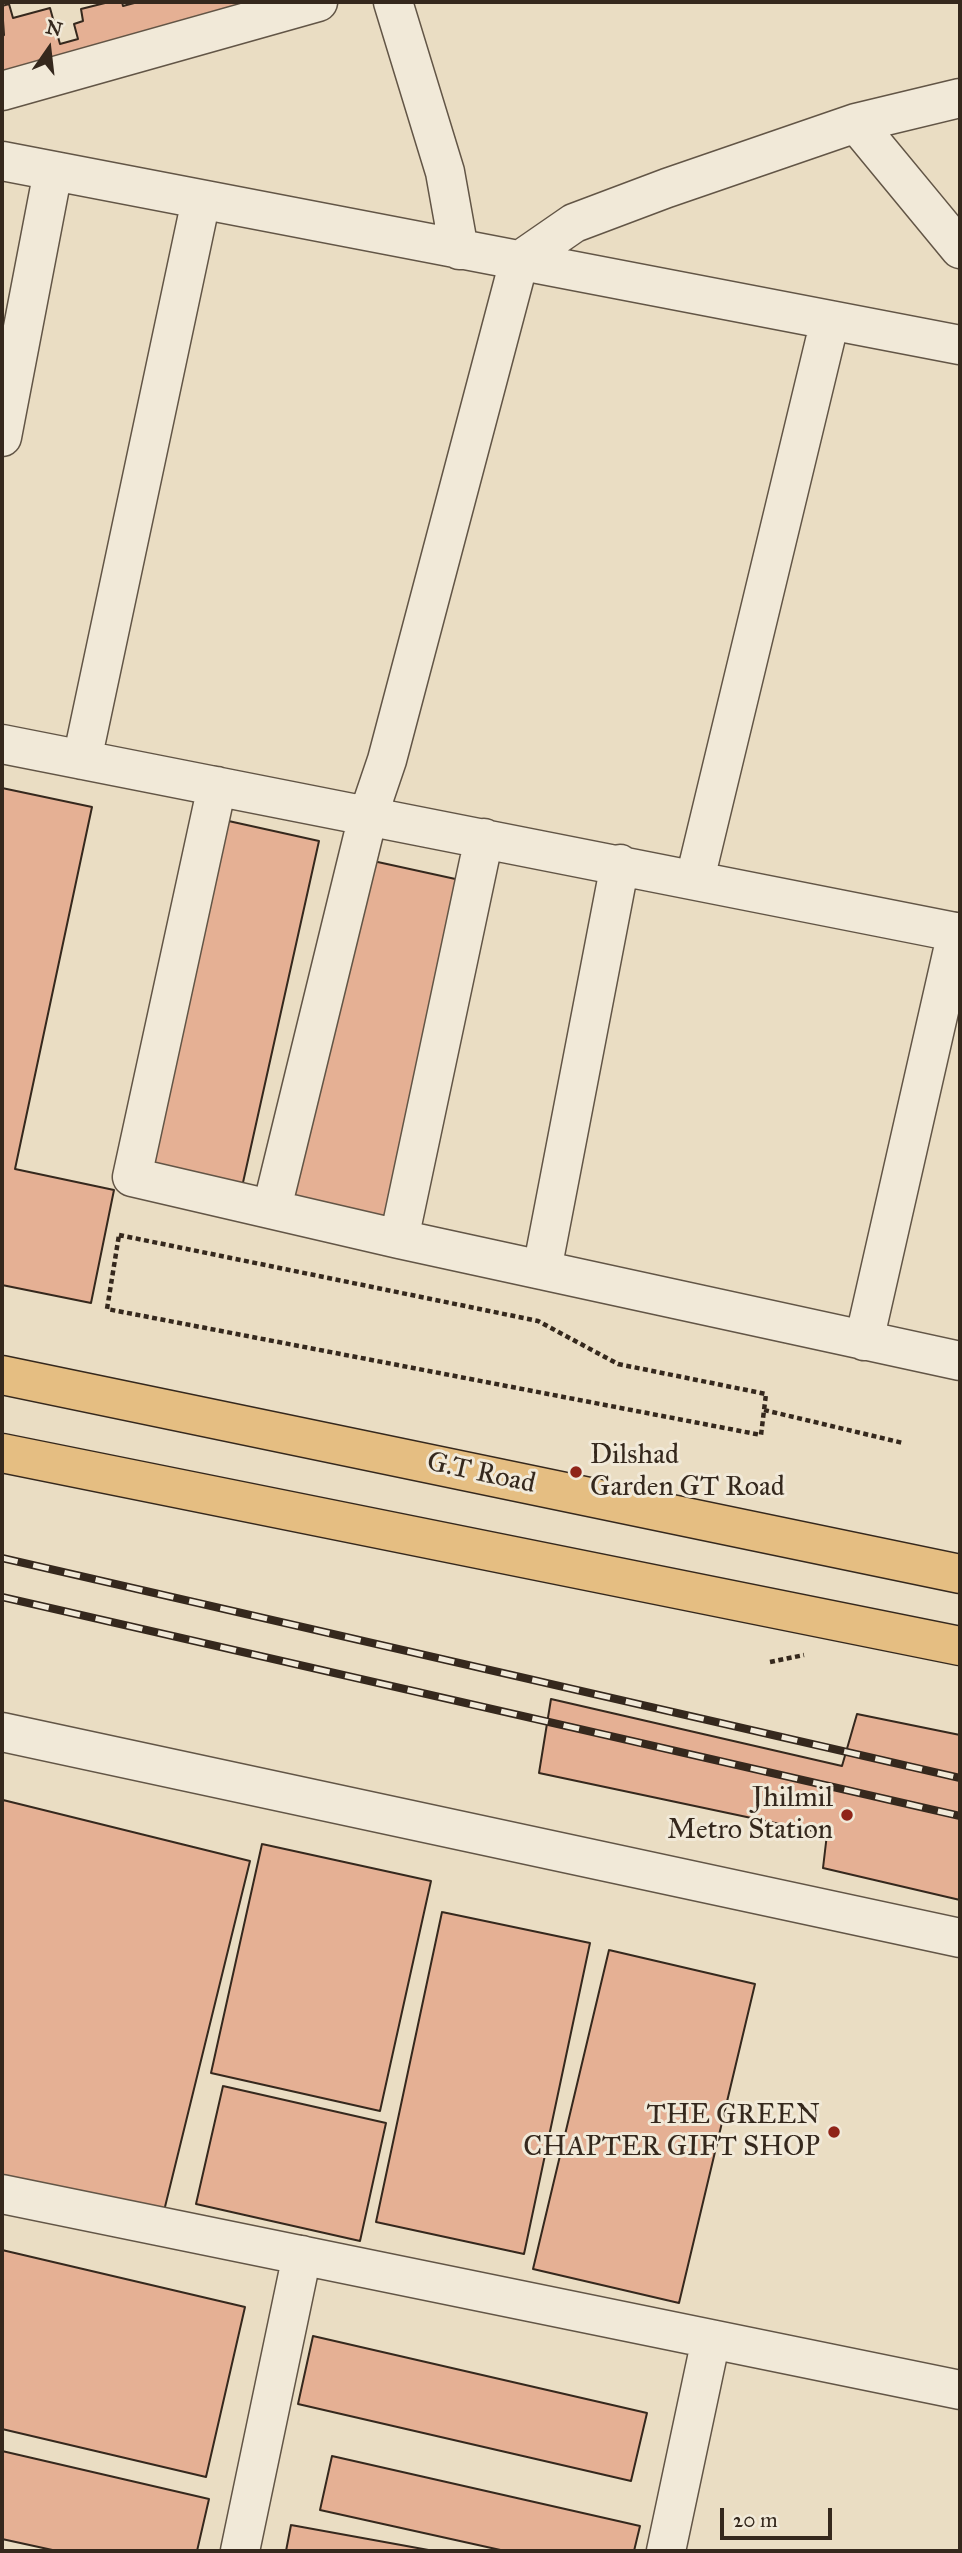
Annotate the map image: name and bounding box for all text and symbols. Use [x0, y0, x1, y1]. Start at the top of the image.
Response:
north arrow [14, 14, 84, 84]
text: N [44, 15, 65, 41]
place label: Dilshad Garden GT Road [590, 1439, 785, 1505]
street label: G.T Road [424, 1446, 538, 1502]
marker: Dilshad Garden GT Road [568, 1464, 584, 1480]
place label: Jhilmil Metro Station [667, 1782, 833, 1848]
marker: Jhilmil Metro Station [839, 1807, 855, 1823]
place label: THE GREEN CHAPTER GIFT SHOP [523, 2099, 820, 2165]
marker: THE GREEN CHAPTER GIFT SHOP [826, 2124, 842, 2140]
scale bar [724, 2494, 836, 2538]
text: 20 m [733, 2507, 778, 2533]

